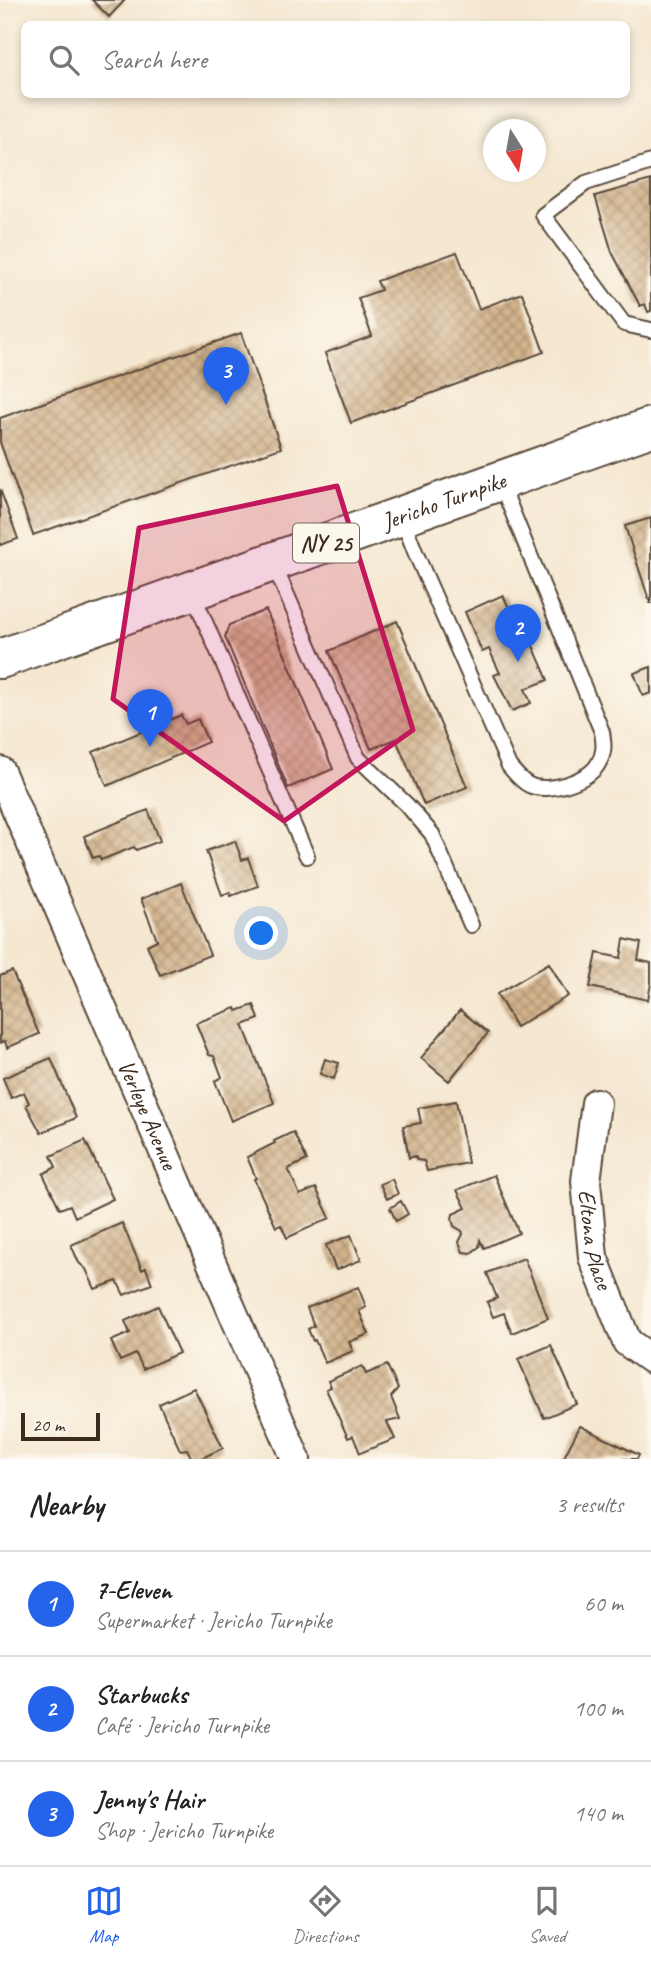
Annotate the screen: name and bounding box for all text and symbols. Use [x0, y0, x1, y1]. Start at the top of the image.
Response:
search box [21, 21, 630, 98]
icon: search [45, 41, 83, 79]
text: Search here [101, 43, 207, 76]
north arrow [483, 119, 546, 182]
pin: 3 [203, 347, 249, 405]
street label: Jericho Turnpike [377, 464, 512, 537]
road number: NY 25 [293, 524, 359, 562]
pin: 2 [495, 604, 541, 662]
pin: 1 [127, 689, 173, 747]
your location [244, 916, 278, 950]
street label: Verleye Avenue [111, 1055, 185, 1176]
street label: Eltona Place [572, 1188, 620, 1296]
scale bar [21, 1410, 100, 1442]
text: 20 m [32, 1413, 64, 1437]
text: Nearby [28, 1486, 104, 1524]
text: 3 results [556, 1490, 623, 1519]
text: 7-Eleven [95, 1573, 172, 1606]
text: 1 [46, 1589, 56, 1618]
text: 60 m [584, 1589, 623, 1618]
text: Supermarket · Jericho Turnpike [95, 1606, 332, 1635]
text: Starbucks [95, 1678, 187, 1711]
text: 2 [46, 1694, 56, 1723]
text: 100 m [574, 1694, 623, 1723]
text: Café · Jericho Turnpike [95, 1711, 269, 1740]
text: Jenny's Hair [95, 1783, 204, 1816]
text: 3 [46, 1799, 56, 1828]
text: 140 m [574, 1799, 623, 1828]
text: Shop · Jericho Turnpike [95, 1816, 273, 1845]
tab: Map [85, 1882, 123, 1948]
tab: Directions [292, 1882, 359, 1948]
tab: Saved [528, 1882, 566, 1948]

